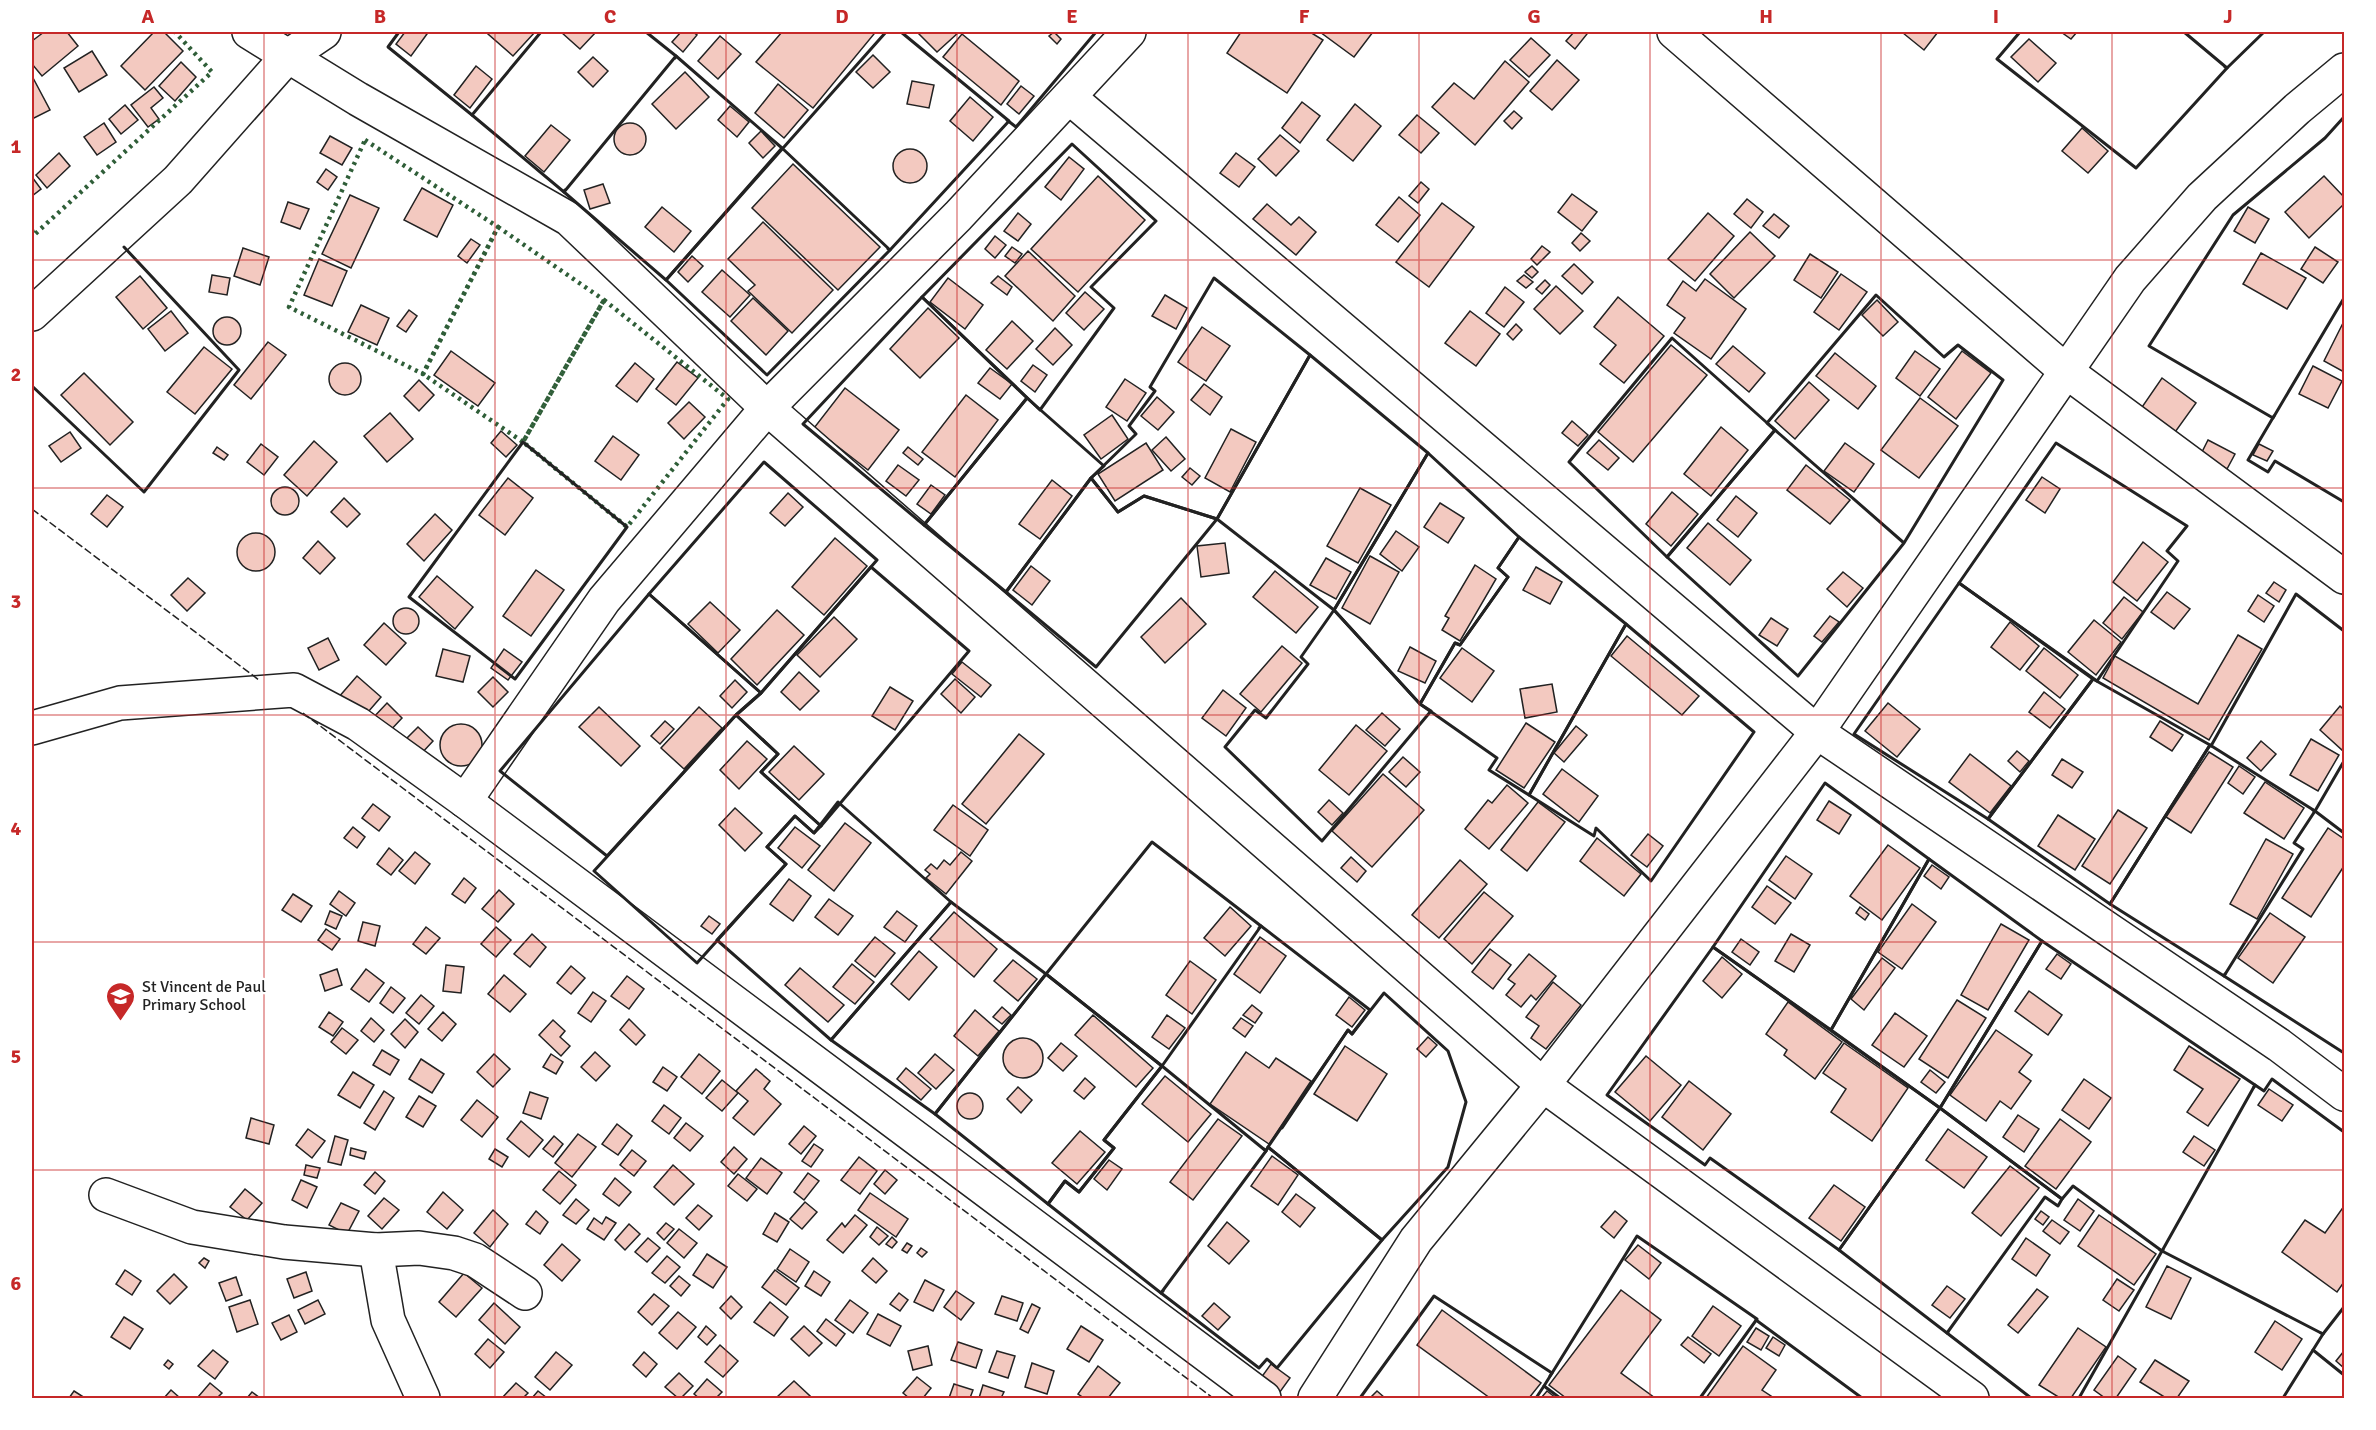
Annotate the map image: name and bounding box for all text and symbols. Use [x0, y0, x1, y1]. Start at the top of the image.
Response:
text: A [142, 4, 155, 29]
text: B [374, 4, 386, 29]
text: C [604, 4, 616, 29]
text: D [835, 4, 849, 29]
text: E [1066, 4, 1078, 29]
text: F [1299, 4, 1310, 29]
text: G [1527, 4, 1541, 29]
text: H [1759, 4, 1773, 29]
text: I [1993, 4, 1999, 29]
text: J [2223, 4, 2233, 29]
text: 1 [11, 134, 22, 159]
text: 2 [11, 362, 21, 387]
text: 3 [11, 589, 21, 614]
text: 4 [11, 816, 22, 841]
place label: St Vincent de Paul Primary School [142, 977, 266, 1015]
school or university icon: St Vincent de Paul Primary School [105, 980, 137, 1022]
text: 5 [11, 1044, 21, 1069]
text: 6 [11, 1271, 22, 1296]

